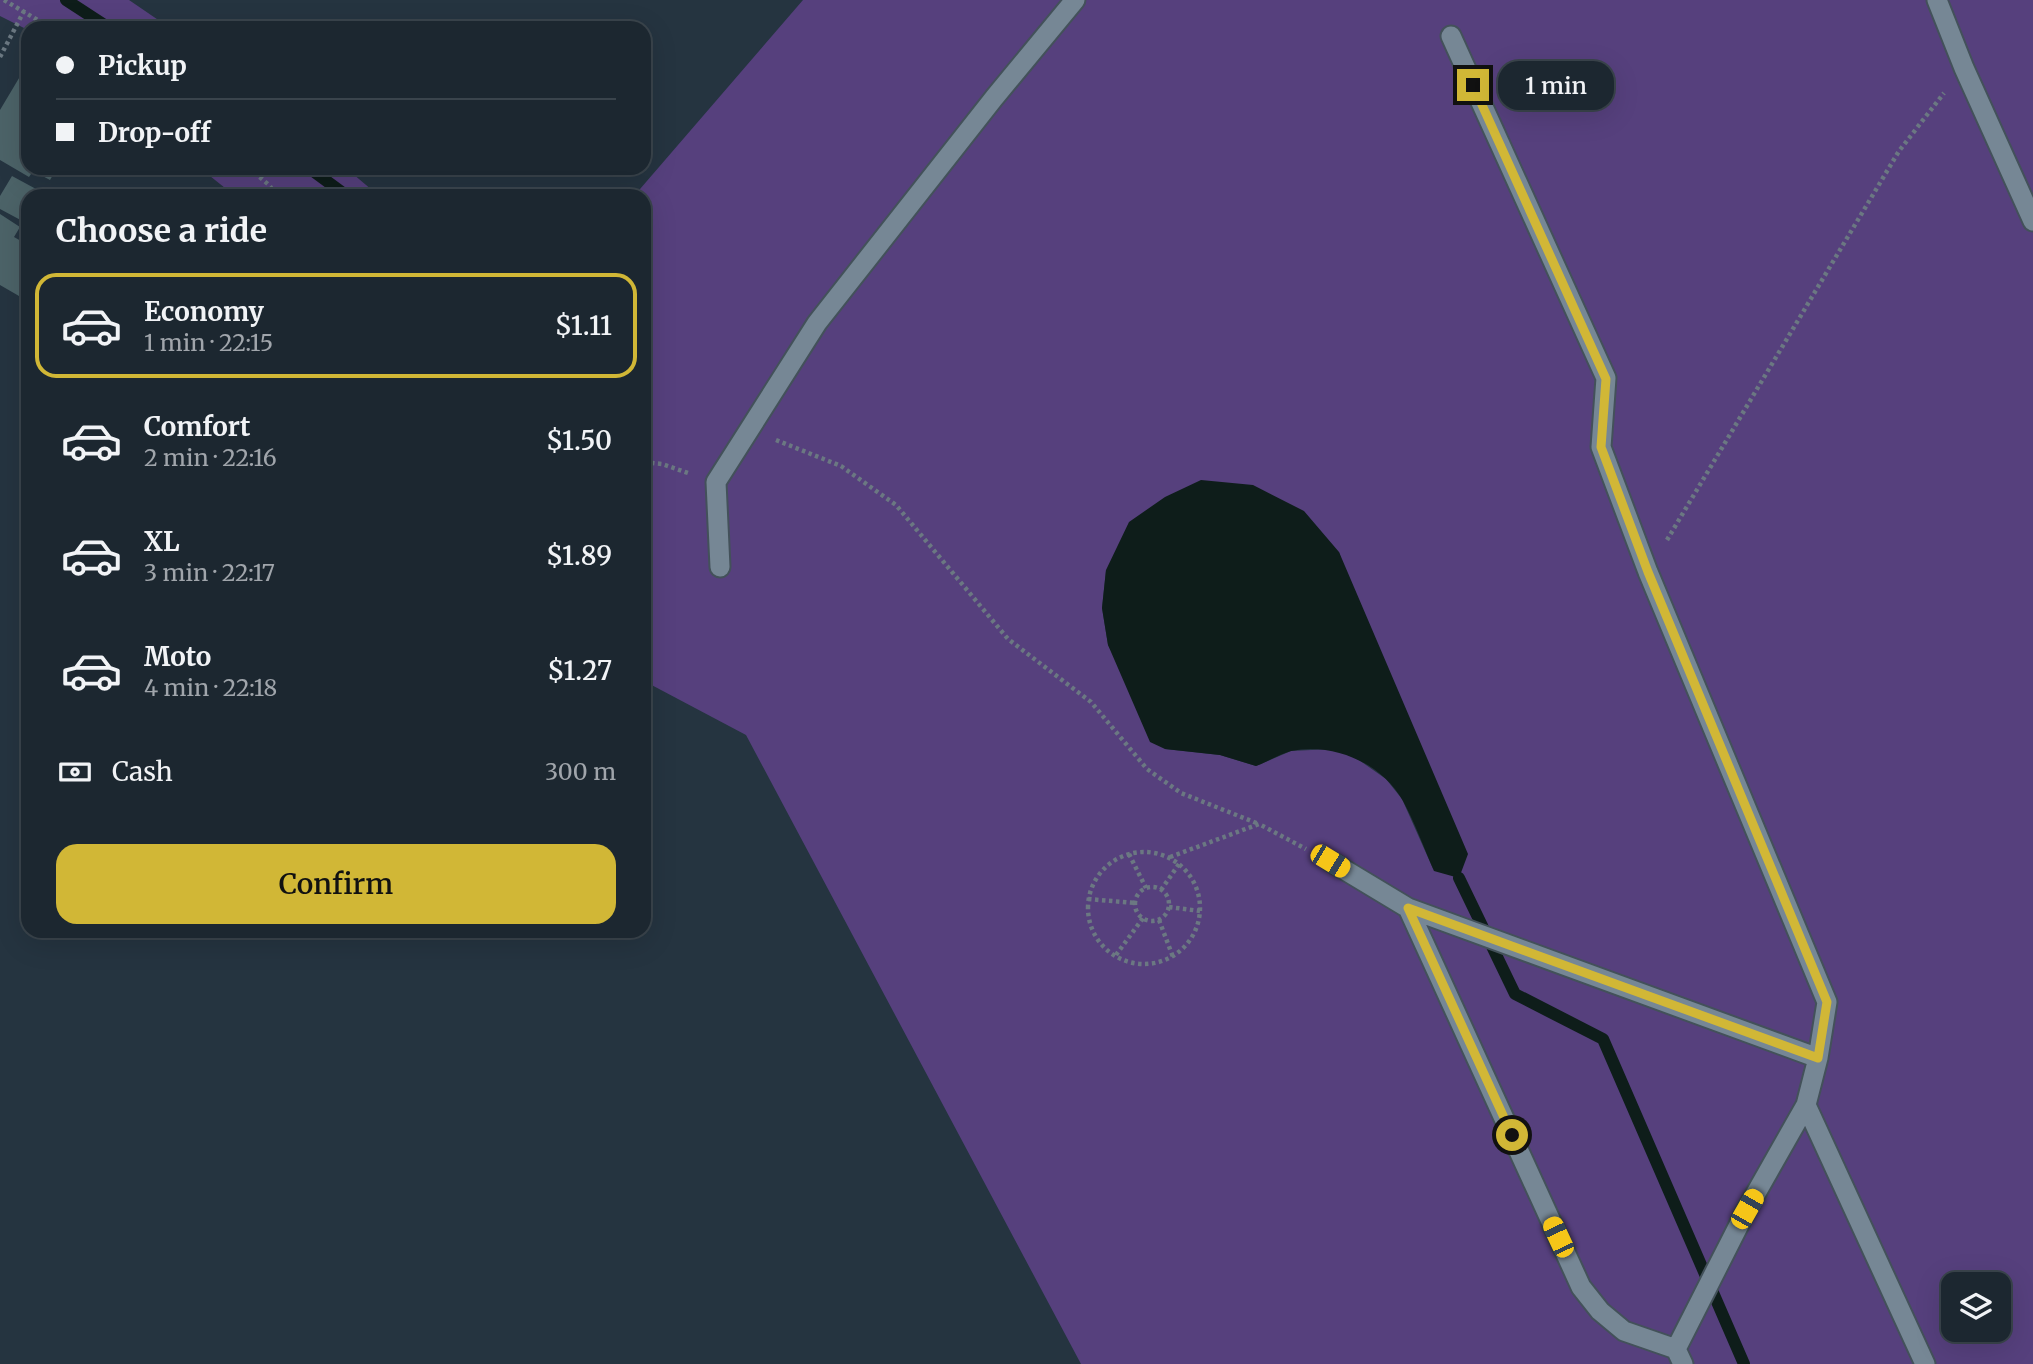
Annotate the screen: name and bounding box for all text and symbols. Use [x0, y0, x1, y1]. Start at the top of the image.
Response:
text: Pickup [98, 49, 187, 82]
callout: 1 min [1498, 60, 1613, 110]
route end [1457, 69, 1489, 101]
text: 1 min [1525, 71, 1587, 100]
text: Drop-off [98, 116, 211, 149]
text: Choose a ride [56, 211, 267, 251]
icon: car [60, 294, 123, 357]
text: Economy [144, 295, 264, 328]
text: $1.11 [555, 309, 612, 342]
text: 1 min · 22:15 [144, 328, 273, 357]
icon: car [60, 409, 123, 472]
text: Comfort [144, 410, 250, 443]
text: $1.50 [546, 424, 612, 457]
text: 2 min · 22:16 [144, 443, 277, 472]
icon: car [60, 524, 123, 587]
text: XL [144, 525, 180, 558]
text: $1.89 [546, 539, 612, 572]
text: 3 min · 22:17 [144, 558, 275, 587]
icon: car [60, 639, 123, 702]
text: Moto [144, 640, 211, 673]
text: $1.27 [547, 654, 612, 687]
text: 4 min · 22:18 [144, 673, 277, 702]
icon: cash [56, 753, 94, 791]
text: Cash [112, 755, 173, 788]
text: 300 m [545, 757, 616, 786]
car [1307, 841, 1354, 881]
button: Confirm [56, 844, 616, 924]
route start [1496, 1119, 1528, 1151]
car [1728, 1186, 1767, 1232]
car [1540, 1214, 1577, 1260]
map controls [1941, 1272, 2011, 1342]
button: layers [1941, 1272, 2011, 1342]

